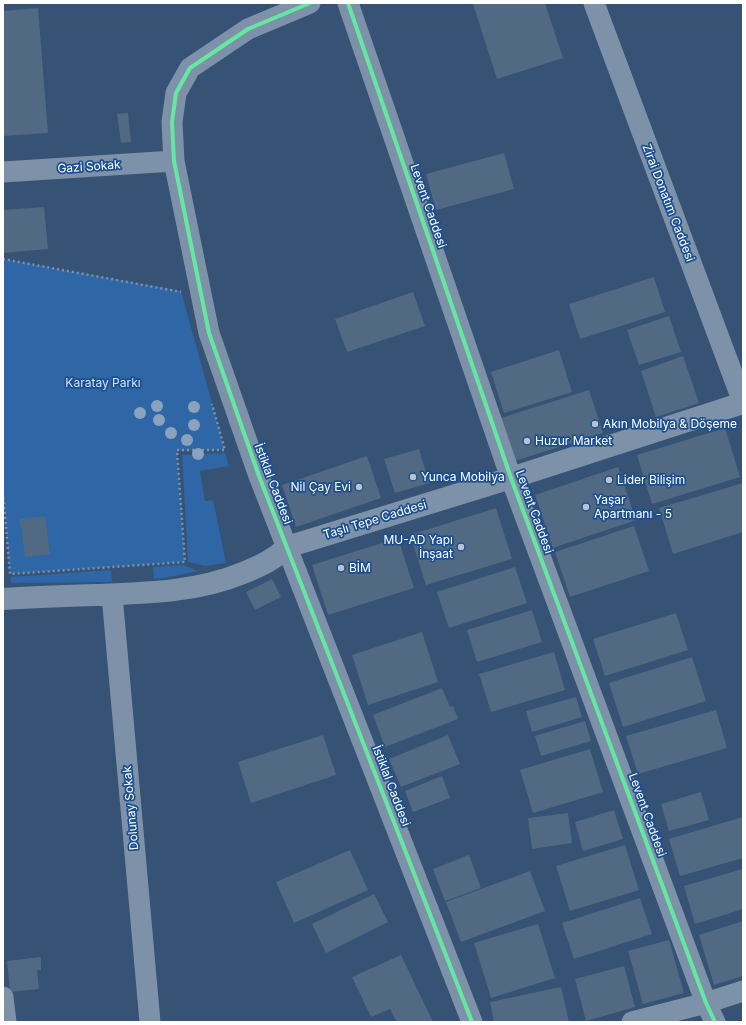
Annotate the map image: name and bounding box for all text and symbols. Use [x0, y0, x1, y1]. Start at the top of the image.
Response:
street label: Zirai Donatım Caddesi [639, 142, 697, 264]
street label: Gazi Sokak [57, 158, 121, 176]
street label: Levent Caddesi [407, 162, 449, 250]
park label: Karatay Parkı [65, 376, 141, 390]
place label: Akın Mobilya & Döşeme [603, 417, 737, 431]
marker: Akın Mobilya & Döşeme [590, 419, 600, 429]
place label: Huzur Market [535, 434, 612, 448]
marker: Huzur Market [522, 436, 532, 446]
street label: İstiklal Caddesi [251, 442, 295, 526]
street label: Levent Caddesi [512, 468, 556, 556]
place label: Yunca Mobilya [421, 470, 505, 484]
marker: Yunca Mobilya [408, 472, 418, 482]
place label: Lider Bilişim [617, 473, 685, 487]
marker: Lider Bilişim [604, 475, 614, 485]
place label: Nil Çay Evi [290, 480, 351, 494]
marker: Nil Çay Evi [354, 482, 364, 492]
place label: Yaşar Apartmanı - 5 [594, 493, 672, 521]
street label: Taşlı Tepe Caddesi [322, 497, 428, 543]
marker: Yaşar Apartmanı - 5 [581, 502, 591, 512]
place label: MU-AD Yapı İnşaat [384, 533, 453, 561]
marker: MU-AD Yapı İnşaat [456, 542, 466, 552]
place label: BİM [349, 561, 371, 575]
marker: BİM [336, 563, 346, 573]
street label: İstiklal Caddesi [369, 744, 413, 828]
street label: Dolunay Sokak [120, 765, 142, 851]
street label: Levent Caddesi [625, 771, 669, 859]

